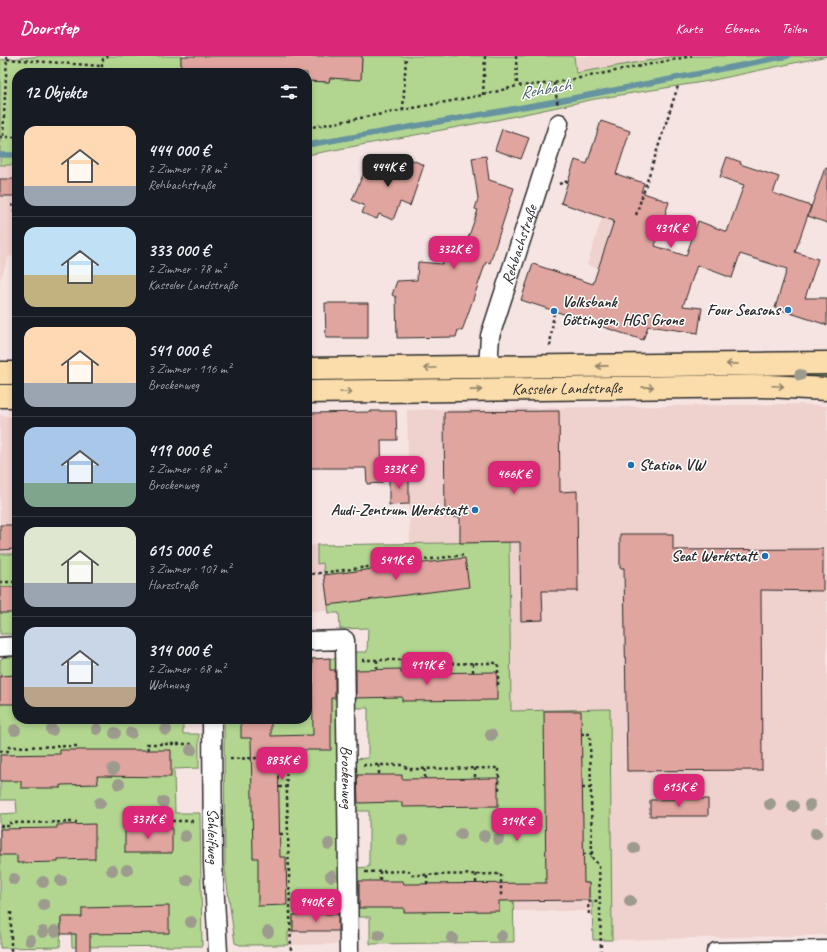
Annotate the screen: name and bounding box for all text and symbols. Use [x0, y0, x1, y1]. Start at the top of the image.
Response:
text: Doorstep [20, 16, 78, 40]
text: Karte [675, 20, 702, 37]
text: Ebenen [724, 20, 759, 37]
text: Teilen [781, 20, 807, 37]
water label: Rehbach [518, 74, 573, 104]
icon: filters [278, 81, 300, 103]
text: 12 Objekte [24, 82, 87, 103]
text: 444 000 € [148, 140, 210, 161]
icon: home [56, 142, 104, 190]
pin: 444K € [355, 154, 421, 188]
text: 444K € [371, 159, 405, 175]
text: 2 Zimmer · 78 m² [148, 161, 225, 177]
text: Rehbachstraße [148, 177, 215, 193]
street label: Rehbachstraße [497, 201, 542, 287]
pin: 431K € [638, 215, 704, 249]
text: 431K € [654, 220, 688, 236]
pin: 332K € [421, 236, 487, 270]
text: 333 000 € [148, 240, 210, 261]
text: 332K € [437, 241, 471, 257]
icon: home [56, 243, 104, 291]
text: 2 Zimmer · 78 m² [148, 261, 225, 277]
text: Kasseler Landstraße [148, 277, 237, 293]
place label: Volksbank Göttingen, HGS Grone [562, 292, 685, 330]
place label: Four Seasons [707, 300, 781, 320]
marker: Four Seasons [783, 305, 793, 315]
marker: Volksbank Göttingen, HGS Grone [549, 306, 559, 316]
text: 541 000 € [148, 340, 210, 361]
icon: home [56, 343, 104, 391]
one-way arrow [726, 360, 739, 368]
text: 3 Zimmer · 116 m² [148, 361, 231, 377]
one-way arrow [596, 362, 609, 370]
one-way arrow [424, 364, 437, 372]
text: Brockenweg [148, 377, 199, 393]
street label: Kasseler Landstraße [512, 378, 624, 399]
one-way arrow [771, 382, 784, 390]
one-way arrow [641, 383, 654, 391]
one-way arrow [469, 386, 482, 394]
one-way arrow [339, 388, 352, 396]
text: 419 000 € [148, 440, 210, 461]
icon: home [56, 443, 104, 491]
place label: Station VW [639, 455, 707, 475]
pin: 333K € [366, 456, 432, 490]
marker: Station VW [626, 460, 636, 470]
text: 2 Zimmer · 68 m² [148, 461, 225, 477]
text: 333K € [382, 461, 416, 477]
pin: 466K € [481, 461, 547, 495]
text: 466K € [497, 466, 531, 482]
text: Brockenweg [148, 477, 199, 493]
place label: Audi-Zentrum Werkstatt [331, 500, 469, 520]
marker: Audi-Zentrum Werkstatt [470, 505, 480, 515]
text: 615 000 € [148, 540, 210, 561]
icon: home [56, 543, 104, 591]
place label: Seat Werkstatt [671, 546, 759, 566]
pin: 541K € [363, 547, 429, 581]
marker: Seat Werkstatt [760, 551, 770, 561]
text: 541K € [380, 552, 412, 568]
text: 3 Zimmer · 107 m² [148, 561, 231, 577]
text: Harzstraße [148, 577, 198, 593]
text: 314 000 € [148, 640, 210, 661]
icon: home [56, 643, 104, 691]
pin: 419K € [394, 652, 460, 686]
text: 419K € [411, 657, 444, 673]
text: 2 Zimmer · 68 m² [148, 661, 225, 677]
text: Wohnung [148, 677, 189, 693]
street label: Brockenweg [336, 745, 357, 810]
pin: 883K € [249, 747, 315, 781]
text: 883K € [265, 752, 299, 768]
pin: 615K € [646, 774, 712, 808]
text: 615K € [662, 779, 696, 795]
pin: 337K € [115, 806, 181, 840]
street label: Schleifweg [203, 808, 223, 865]
pin: 314K € [484, 808, 550, 842]
text: 337K € [131, 811, 165, 827]
text: 314K € [500, 813, 534, 829]
pin: 940K € [283, 889, 349, 923]
text: 940K € [300, 894, 333, 910]

